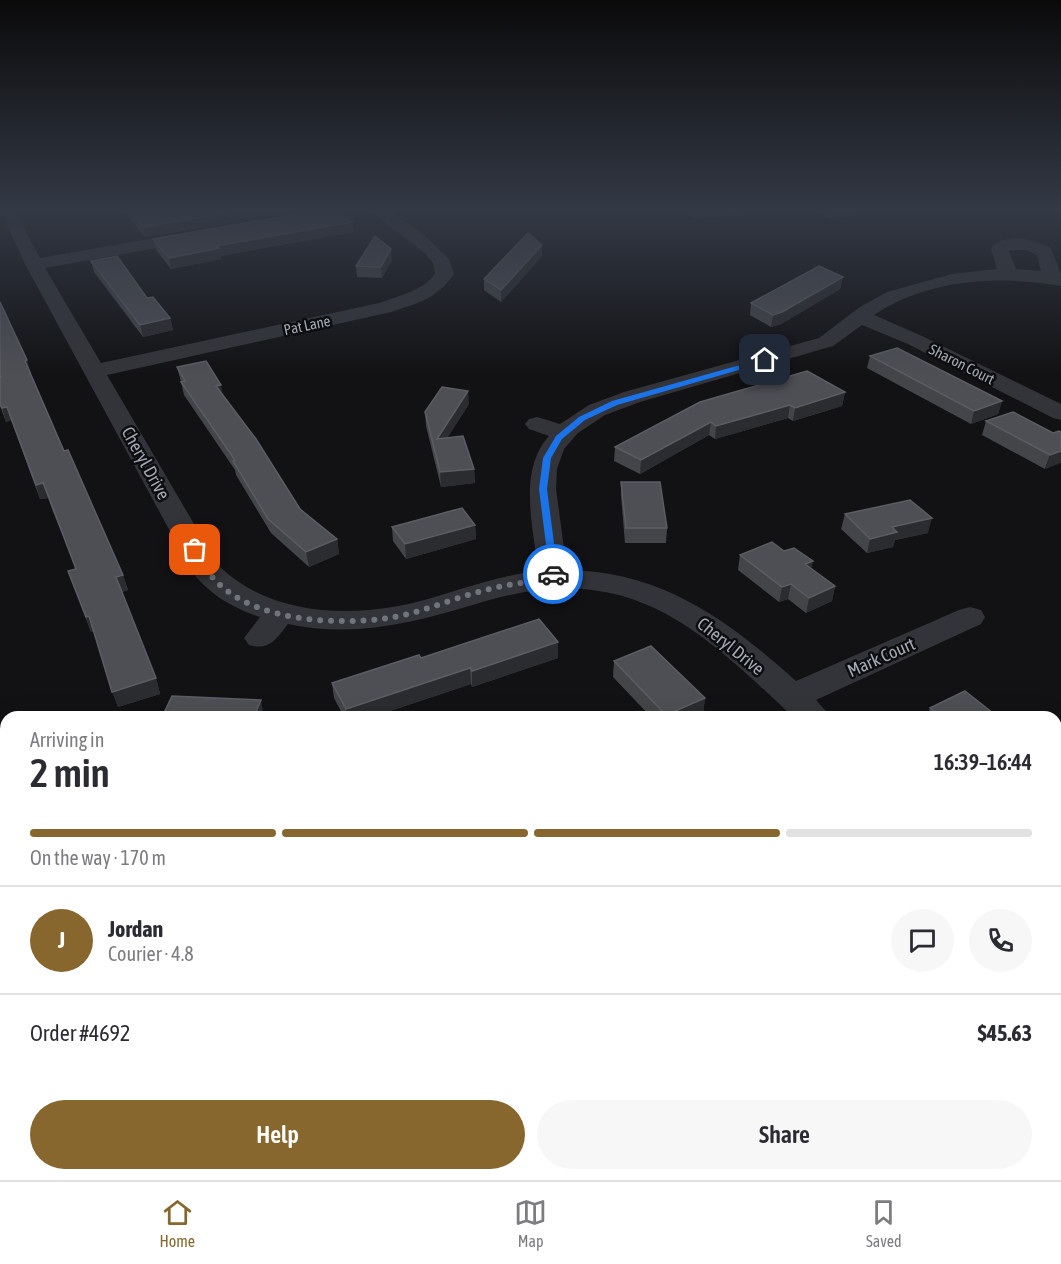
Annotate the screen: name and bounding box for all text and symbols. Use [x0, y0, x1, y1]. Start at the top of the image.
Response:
street label: Pat Lane [282, 312, 332, 338]
pin [739, 334, 790, 385]
street label: Sharon Court [927, 340, 997, 388]
icon: home [748, 343, 781, 376]
street label: Cheryl Drive [117, 423, 175, 503]
pin [169, 524, 220, 575]
icon: bag [178, 533, 211, 566]
courier [523, 544, 583, 604]
icon: car [537, 558, 570, 591]
street label: Cheryl Drive [693, 613, 769, 679]
street label: Mark Court [844, 633, 918, 681]
text: Arriving in [30, 728, 104, 751]
text: 16:39–16:44 [934, 749, 1032, 775]
text: 2 min [30, 751, 110, 795]
text: On the way · 170 m [30, 846, 166, 869]
button: chat [891, 909, 954, 972]
button: phone [969, 909, 1032, 972]
text: Jordan [108, 916, 163, 942]
text: J [58, 927, 65, 953]
text: Courier · 4.8 [108, 942, 194, 965]
text: Order #4692 [30, 1020, 130, 1046]
text: $45.63 [977, 1020, 1032, 1046]
button: Help [30, 1100, 525, 1169]
button: Share [537, 1100, 1032, 1169]
tab: Home [160, 1196, 195, 1250]
tab: Map [514, 1196, 547, 1250]
tab: Saved [866, 1196, 901, 1250]

